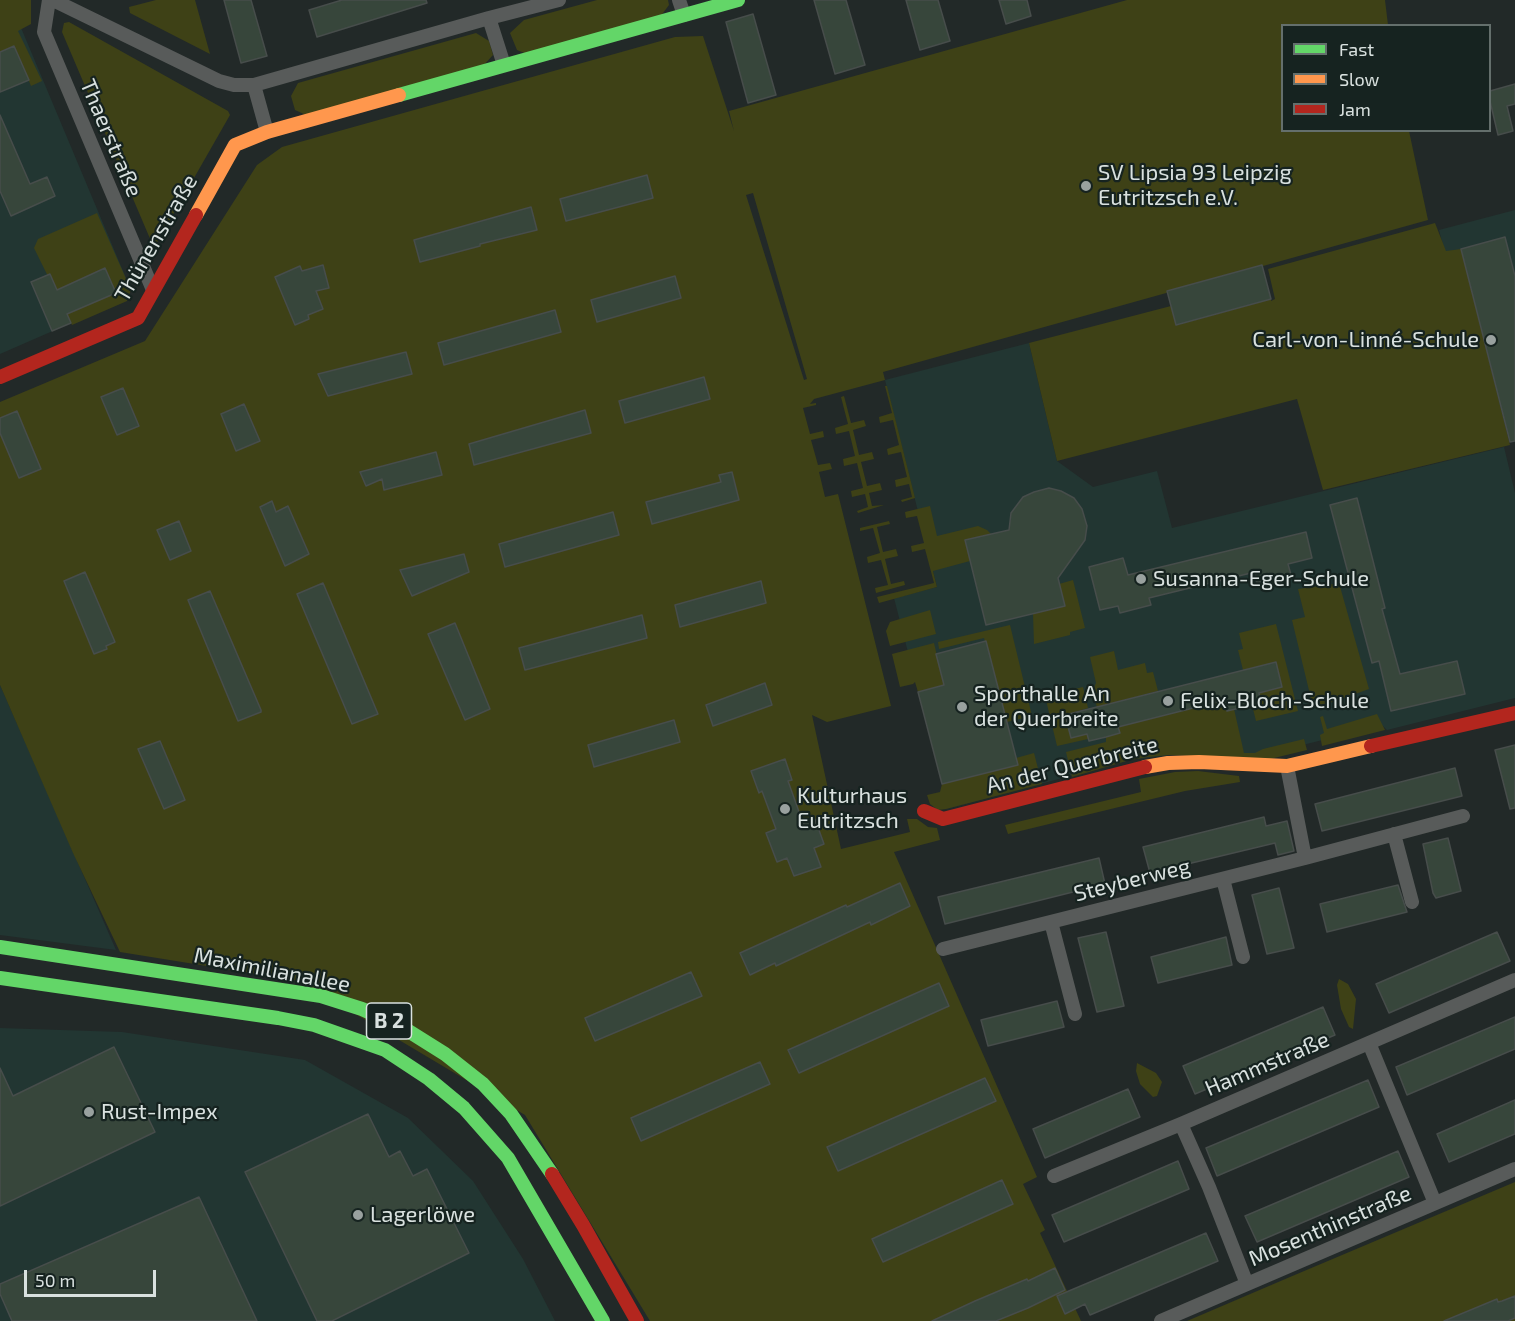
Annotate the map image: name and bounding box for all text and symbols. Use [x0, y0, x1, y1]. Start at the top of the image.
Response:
legend [1281, 24, 1491, 132]
text: Fast [1339, 38, 1374, 60]
text: Slow [1339, 68, 1379, 90]
street label: Thaerstraße [74, 75, 148, 201]
text: Jam [1339, 98, 1371, 120]
place label: SV Lipsia 93 Leipzig Eutritzsch e.V. [1098, 160, 1292, 212]
street label: Thünenstraße [109, 170, 203, 306]
marker: SV Lipsia 93 Leipzig Eutritzsch e.V. [1079, 179, 1093, 193]
place label: Carl-von-Linné-Schule [1252, 327, 1479, 353]
marker: Carl-von-Linné-Schule [1484, 333, 1498, 347]
place label: Susanna-Eger-Schule [1153, 566, 1369, 592]
marker: Susanna-Eger-Schule [1134, 572, 1148, 586]
place label: Sporthalle An der Querbreite [974, 681, 1119, 732]
place label: Felix-Bloch-Schule [1180, 688, 1369, 714]
marker: Felix-Bloch-Schule [1161, 694, 1175, 708]
marker: Sporthalle An der Querbreite [955, 700, 969, 714]
street label: An der Querbreite [983, 731, 1161, 799]
place label: Kulturhaus Eutritzsch [797, 783, 907, 834]
marker: Kulturhaus Eutritzsch [778, 802, 792, 816]
street label: Steyberweg [1071, 853, 1193, 907]
street label: Maximilianallee [192, 942, 352, 998]
road number: B 2 [366, 1003, 412, 1039]
street label: Hammstraße [1201, 1026, 1333, 1102]
place label: Rust-Impex [101, 1099, 218, 1125]
marker: Rust-Impex [82, 1105, 96, 1119]
street label: Mosenthinstraße [1245, 1180, 1415, 1272]
place label: Lagerlöwe [370, 1202, 475, 1228]
marker: Lagerlöwe [351, 1208, 365, 1222]
scale bar [27, 1258, 159, 1296]
text: 50 m [35, 1269, 75, 1291]

